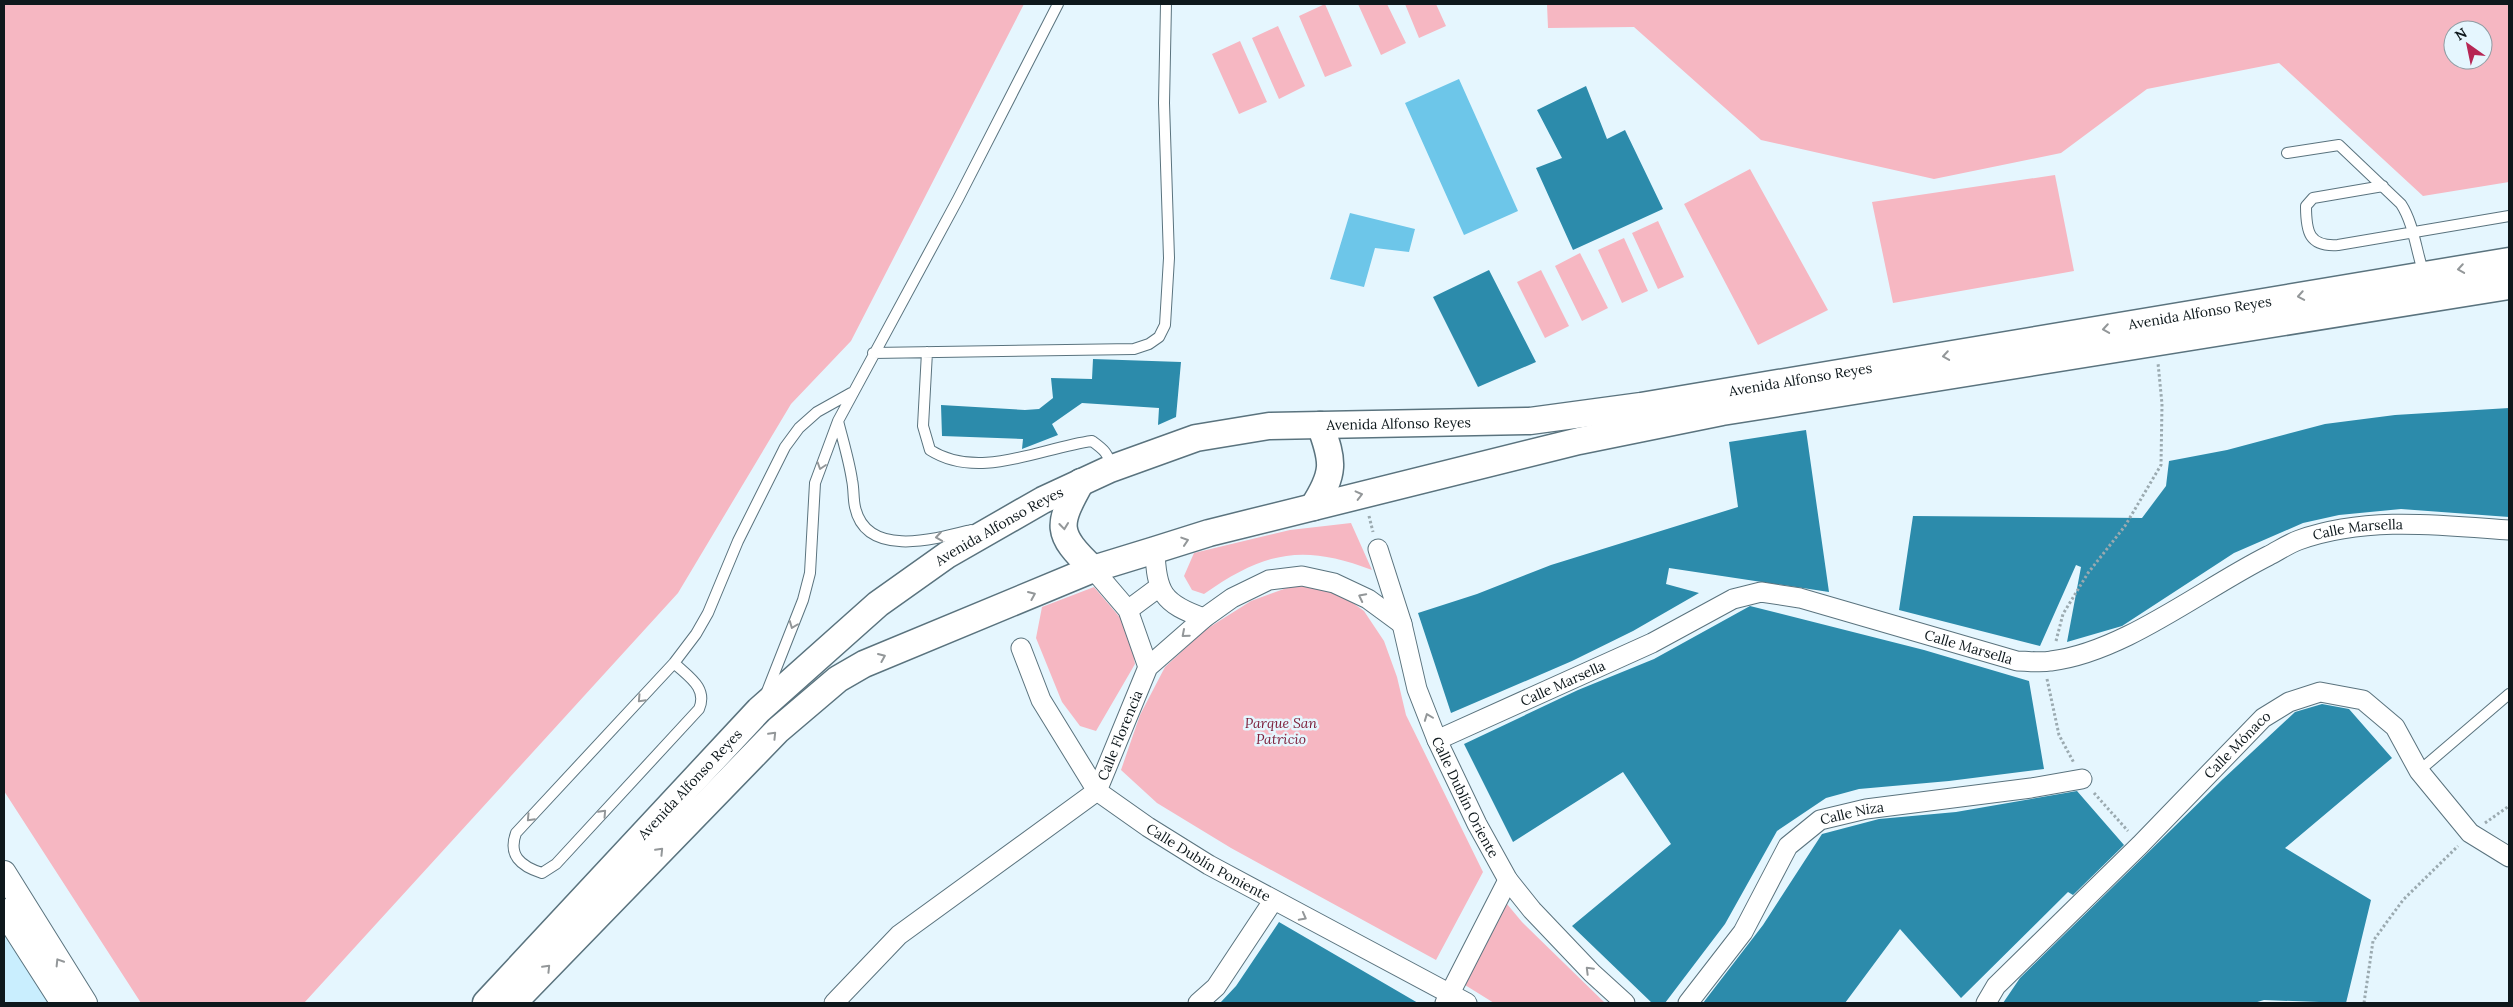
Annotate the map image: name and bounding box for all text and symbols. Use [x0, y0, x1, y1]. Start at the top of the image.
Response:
north arrow [2443, 20, 2493, 70]
text: N [2451, 24, 2471, 45]
one-way arrow [2457, 264, 2466, 274]
one-way arrow [2297, 291, 2305, 301]
street label: Avenida Alfonso Reyes [2126, 292, 2273, 334]
one-way arrow [2102, 324, 2111, 334]
one-way arrow [1942, 351, 1950, 361]
street label: Avenida Alfonso Reyes [1727, 359, 1873, 400]
street label: Avenida Alfonso Reyes [1325, 413, 1471, 434]
one-way arrow [816, 462, 826, 470]
street label: Avenida Alfonso Reyes [931, 483, 1066, 570]
one-way arrow [1354, 491, 1362, 501]
street label: Calle Marsella [2311, 515, 2403, 544]
one-way arrow [1059, 522, 1070, 530]
one-way arrow [935, 531, 943, 542]
one-way arrow [1180, 537, 1188, 547]
one-way arrow [1027, 590, 1036, 601]
one-way arrow [1358, 593, 1367, 603]
one-way arrow [789, 620, 799, 629]
street label: Calle Marsella [1922, 626, 2015, 668]
one-way arrow [1182, 629, 1191, 638]
one-way arrow [877, 653, 885, 663]
street label: Calle Marsella [1518, 656, 1608, 710]
street label: Calle Florencia [1093, 687, 1147, 783]
one-way arrow [638, 693, 647, 702]
street label: Calle Mónaco [2200, 707, 2274, 783]
park label: Parque San Patricio [1245, 714, 1318, 748]
one-way arrow [1424, 714, 1434, 722]
street label: Avenida Alfonso Reyes [633, 725, 746, 844]
one-way arrow [767, 732, 776, 741]
street label: Calle Dublín Oriente [1428, 734, 1503, 861]
street label: Calle Niza [1818, 798, 1885, 829]
one-way arrow [597, 810, 606, 819]
one-way arrow [527, 812, 536, 821]
street label: Calle Dublín Poniente [1143, 819, 1274, 905]
one-way arrow [654, 848, 663, 857]
one-way arrow [1297, 911, 1306, 921]
one-way arrow [56, 958, 66, 967]
one-way arrow [541, 965, 550, 974]
one-way arrow [1586, 967, 1595, 976]

